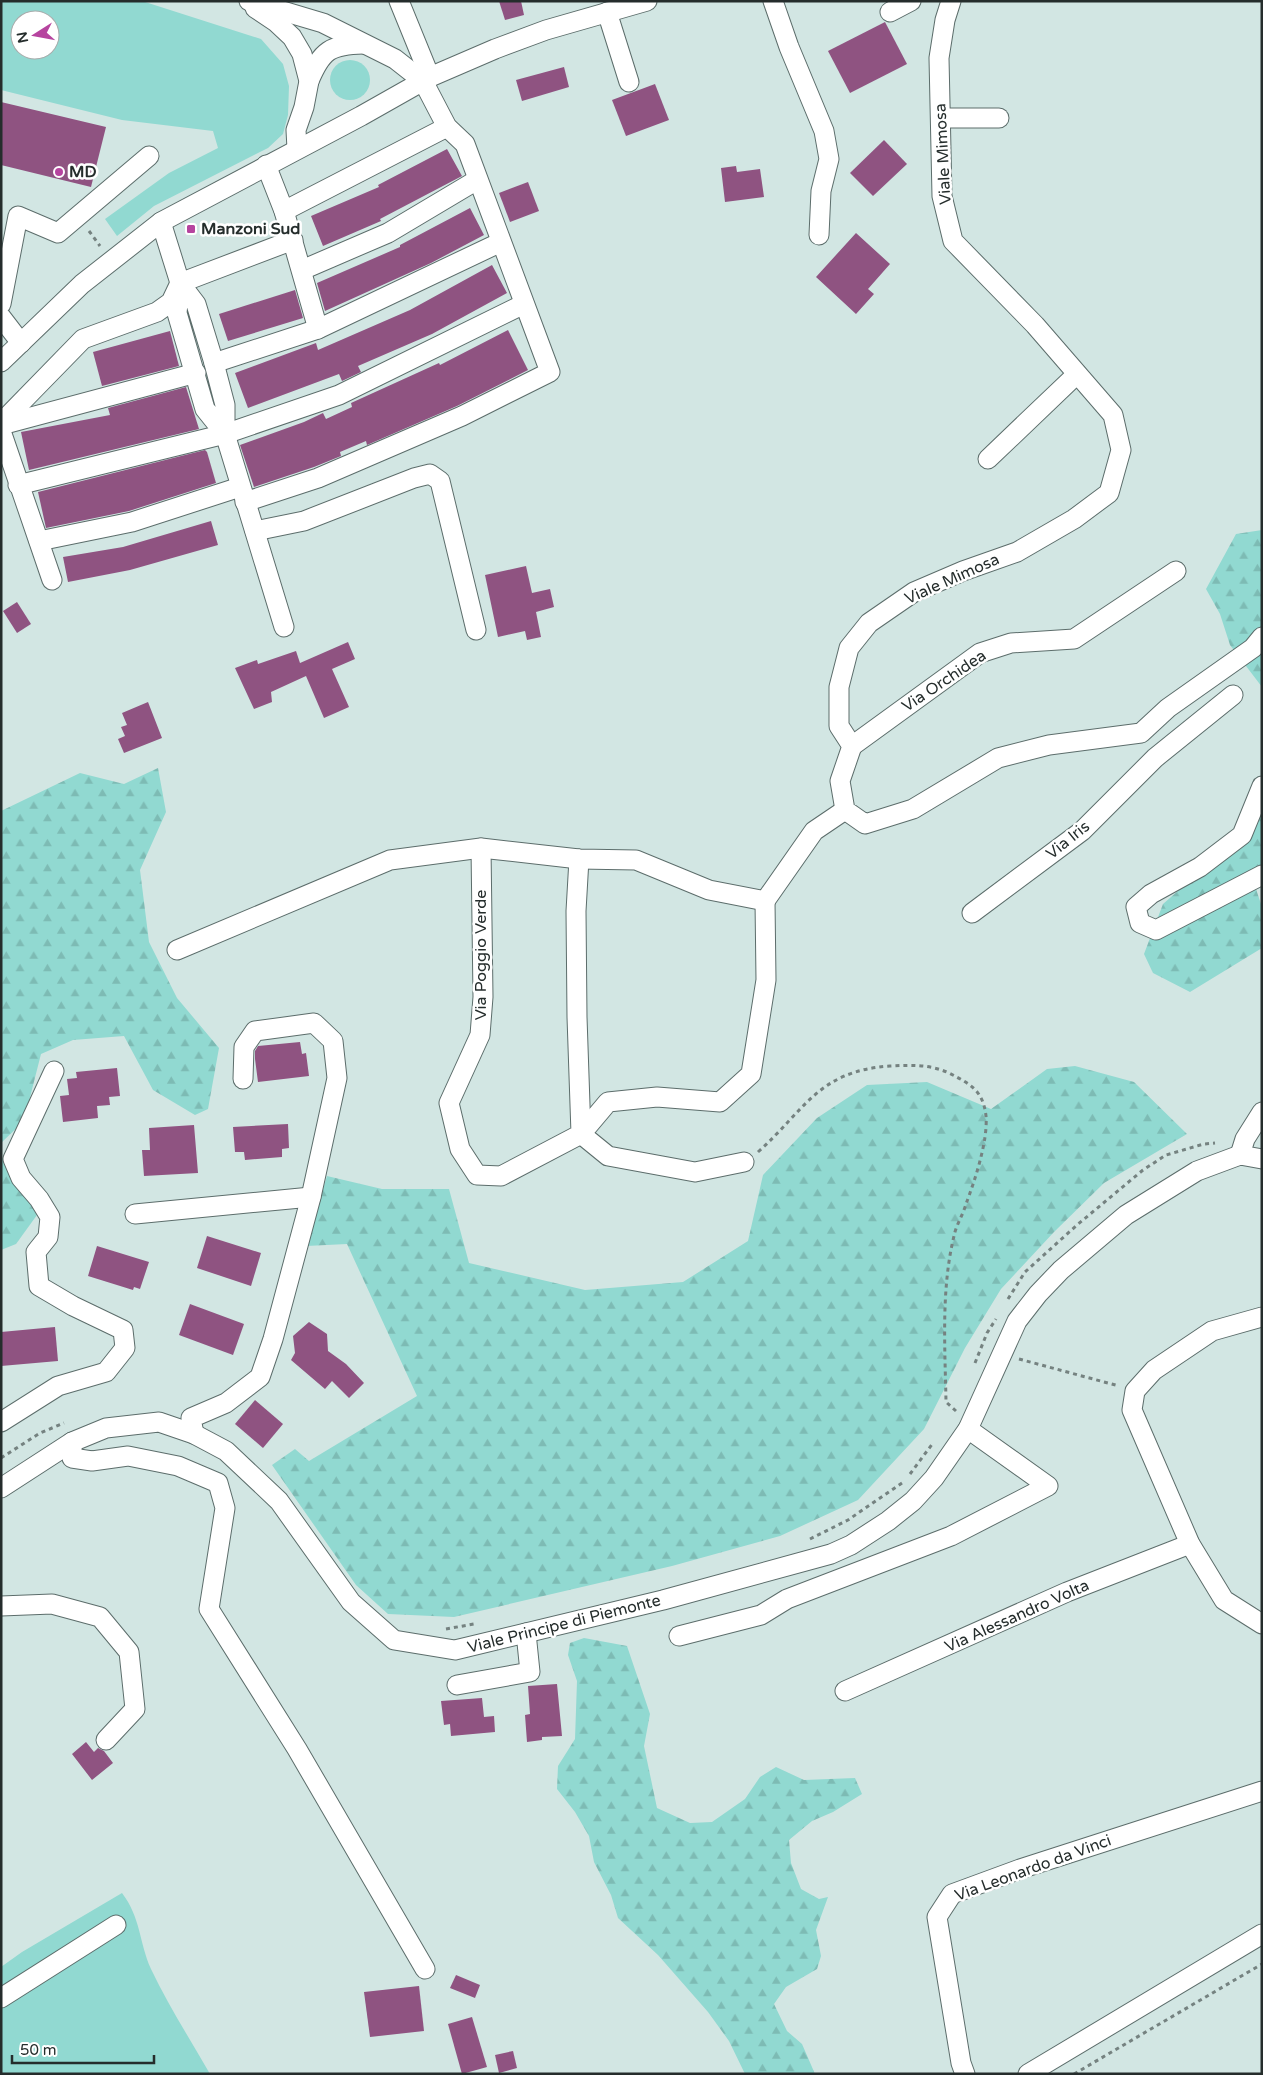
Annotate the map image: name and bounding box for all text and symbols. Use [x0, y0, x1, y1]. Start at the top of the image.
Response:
north arrow [10, 10, 60, 60]
text: N [13, 30, 32, 45]
street label: Viale Mimosa [930, 103, 956, 205]
place label: MD [69, 162, 96, 182]
marker: MD [53, 166, 65, 178]
place label: Manzoni Sud [201, 219, 300, 239]
marker: Manzoni Sud [185, 223, 197, 235]
street label: Viale Mimosa [902, 549, 1002, 609]
street label: Via Orchidea [898, 646, 990, 716]
street label: Via Iris [1042, 816, 1094, 864]
street label: Via Poggio Verde [471, 890, 491, 1020]
street label: Via Alessandro Volta [942, 1575, 1092, 1657]
street label: Viale Principe di Piemonte [465, 1590, 663, 1658]
street label: Via Leonardo da Vinci [952, 1830, 1114, 1906]
scale bar [12, 2032, 155, 2064]
text: 50 m [20, 2041, 57, 2059]

